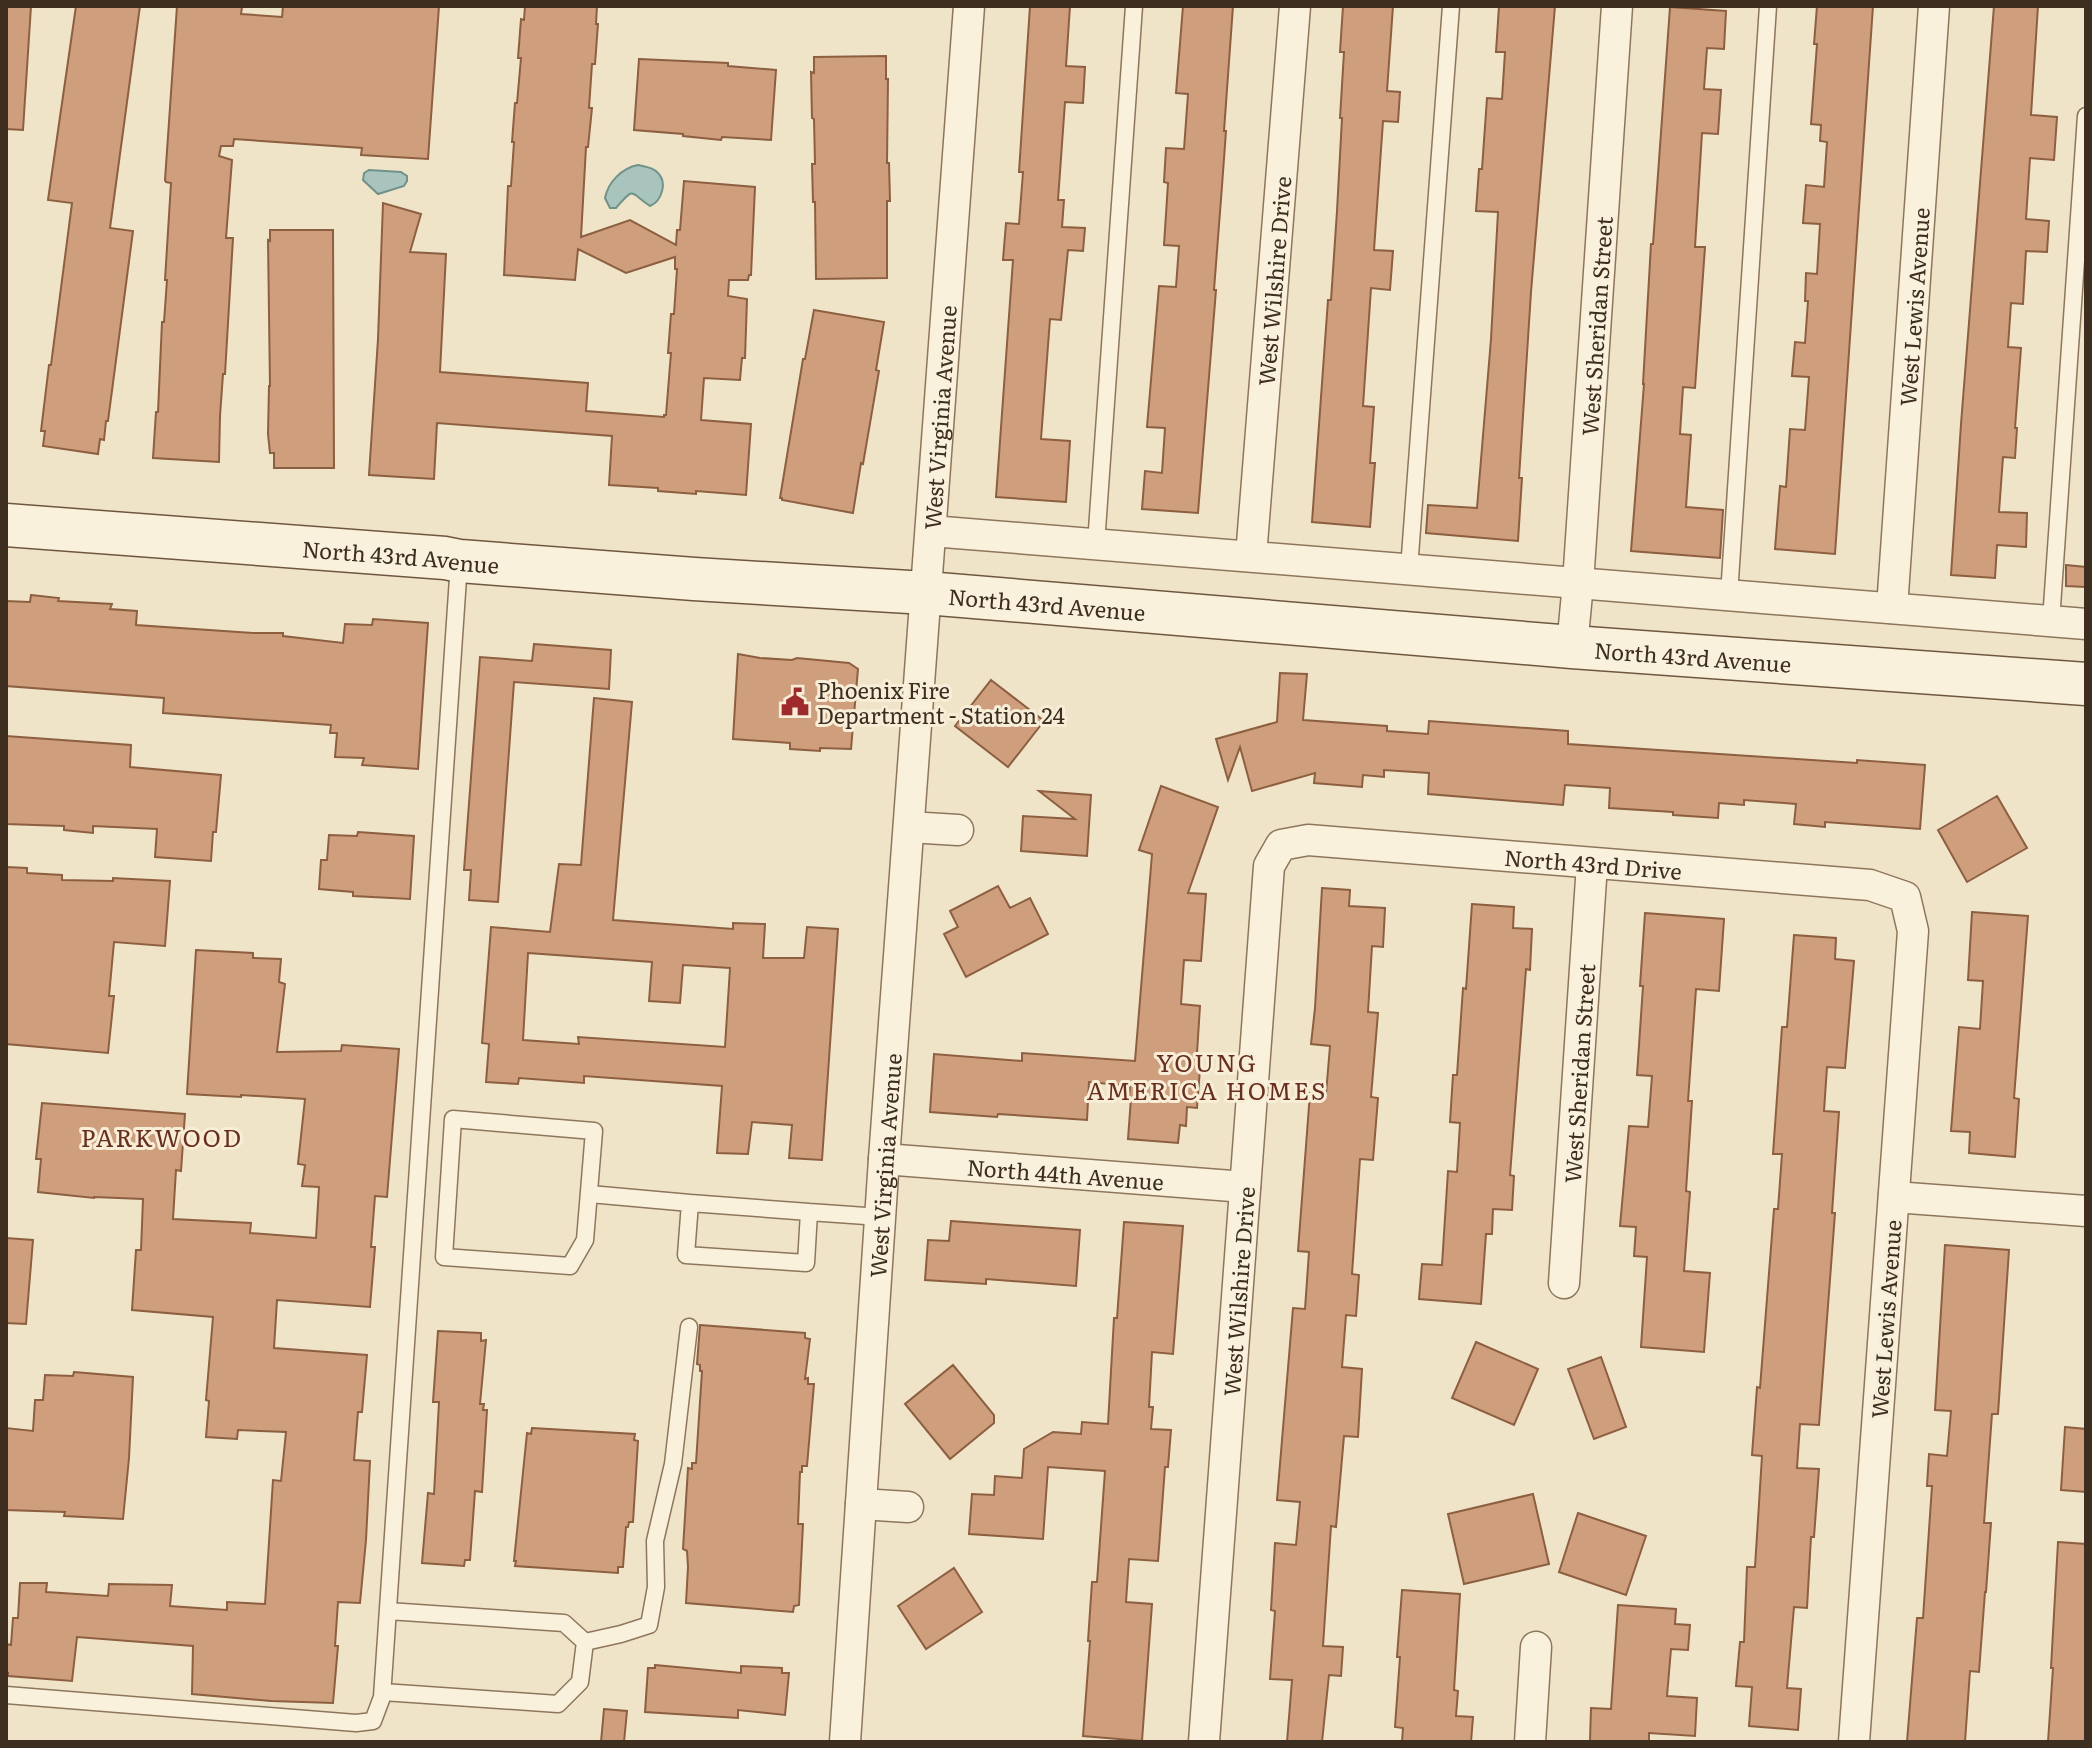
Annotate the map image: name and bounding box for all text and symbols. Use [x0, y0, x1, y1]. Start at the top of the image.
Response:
street label: West Wilshire Drive [1248, 175, 1298, 387]
street label: West Lewis Avenue [1890, 206, 1936, 407]
street label: West Sheridan Street [1572, 215, 1619, 437]
street label: West Virginia Avenue [914, 304, 963, 531]
street label: North 43rd Avenue [301, 531, 500, 580]
street label: North 43rd Avenue [947, 578, 1147, 628]
street label: North 43rd Avenue [1593, 632, 1793, 679]
place label: Phoenix Fire Department - Station 24 [817, 673, 1065, 731]
public building icon: Phoenix Fire Department - Station 24 [780, 687, 810, 717]
street label: North 43rd Drive [1503, 839, 1683, 886]
street label: West Sheridan Street [1554, 963, 1602, 1184]
district label: YOUNG AMERICA HOMES [1087, 1044, 1327, 1107]
street label: West Virginia Avenue [860, 1052, 908, 1279]
district label: PARKWOOD [81, 1119, 243, 1154]
street label: North 44th Avenue [966, 1149, 1165, 1197]
street label: West Wilshire Drive [1213, 1185, 1262, 1397]
street label: West Lewis Avenue [1862, 1218, 1908, 1420]

